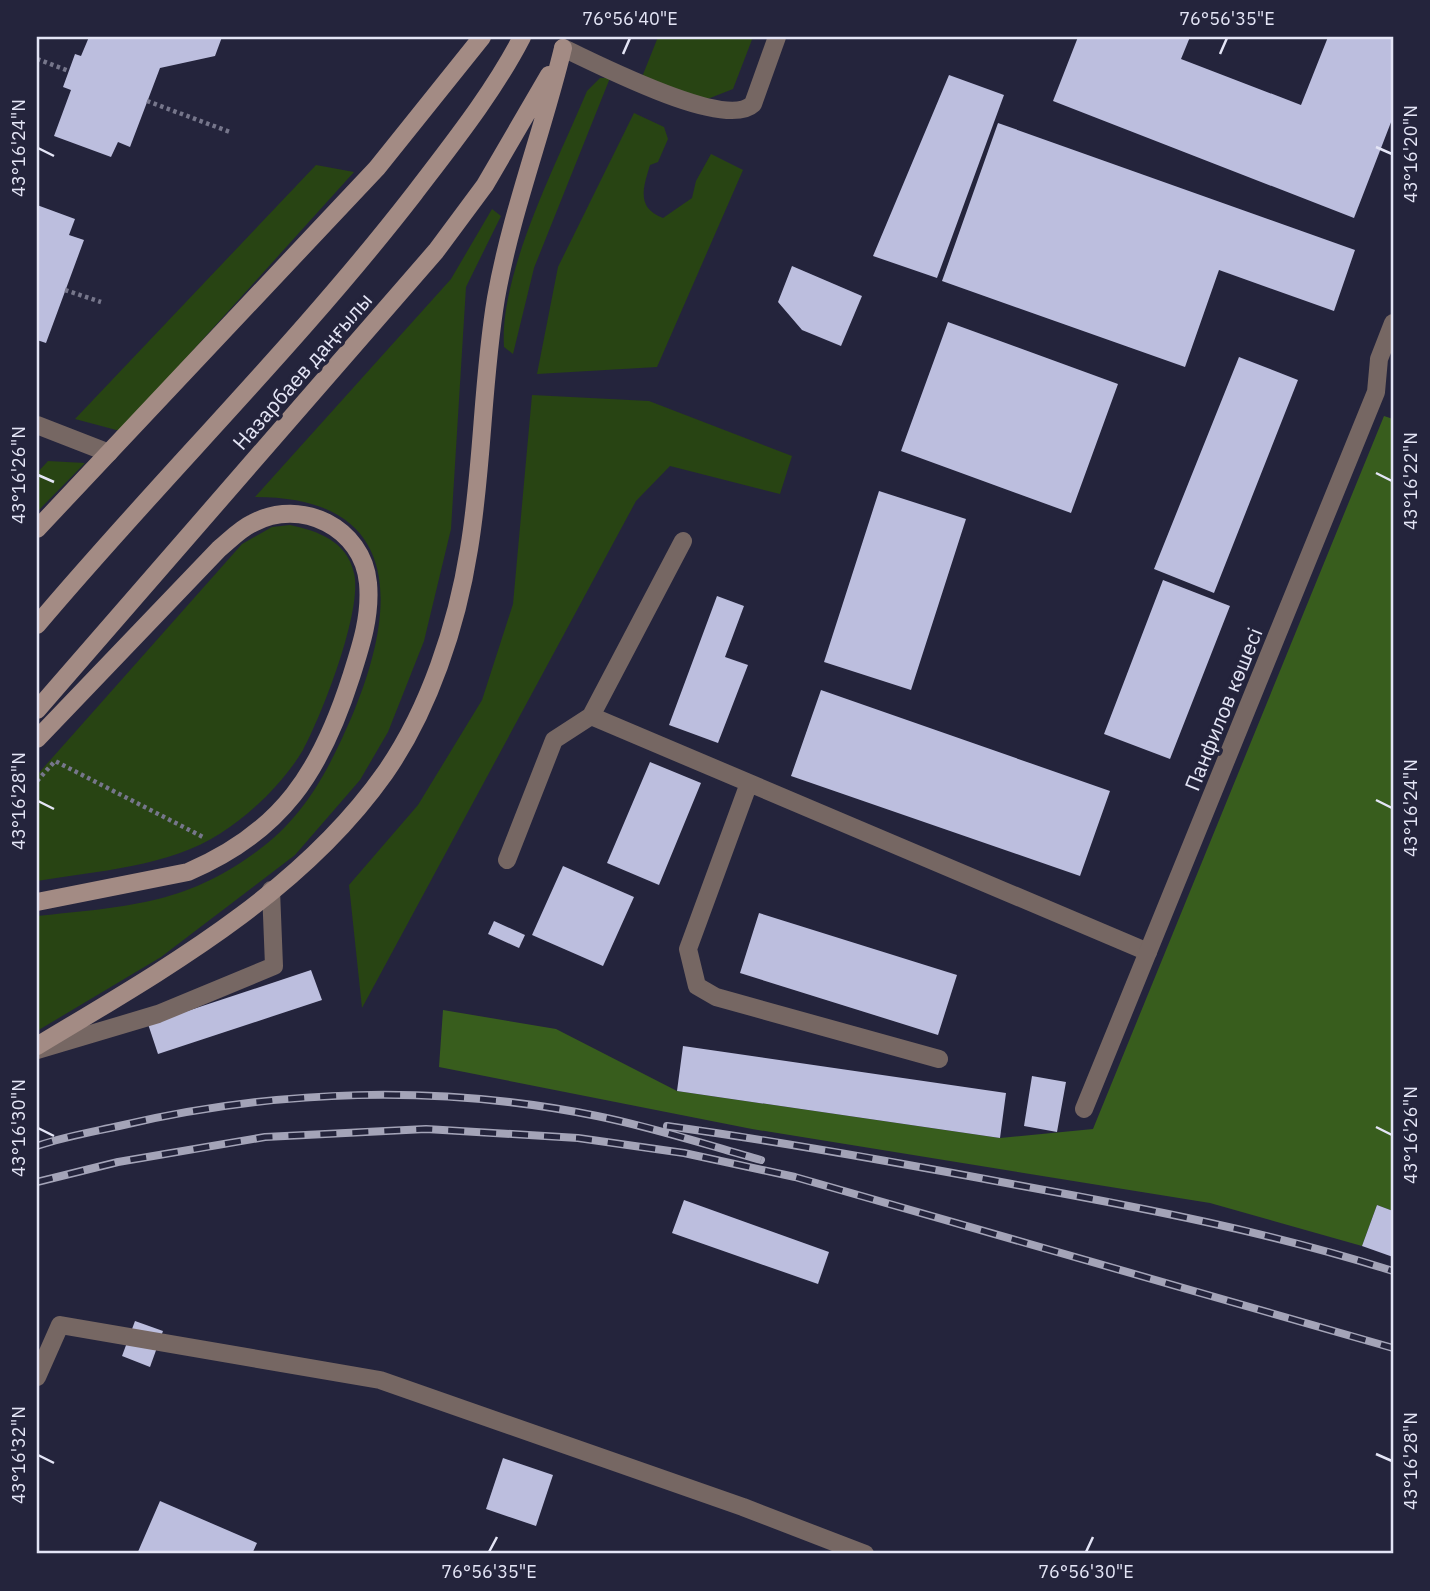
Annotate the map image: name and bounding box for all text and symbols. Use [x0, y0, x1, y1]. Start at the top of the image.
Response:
text: 76°56'40"E [582, 7, 678, 30]
text: 76°56'35"E [1179, 7, 1275, 30]
text: 43°16'24"N [7, 99, 30, 197]
text: 43°16'20"N [1399, 105, 1422, 203]
street label: Назарбаев даңғылы [226, 286, 378, 456]
text: 43°16'26"N [7, 426, 30, 524]
text: 43°16'22"N [1399, 432, 1422, 530]
street label: Панфилов көшесі [1178, 623, 1268, 795]
text: 43°16'28"N [7, 752, 30, 850]
text: 43°16'24"N [1399, 759, 1422, 857]
text: 43°16'30"N [7, 1079, 30, 1177]
text: 43°16'26"N [1399, 1086, 1422, 1184]
text: 43°16'32"N [7, 1406, 30, 1504]
text: 43°16'28"N [1399, 1412, 1422, 1510]
text: 76°56'35"E [441, 1560, 537, 1583]
text: 76°56'30"E [1038, 1560, 1134, 1583]

